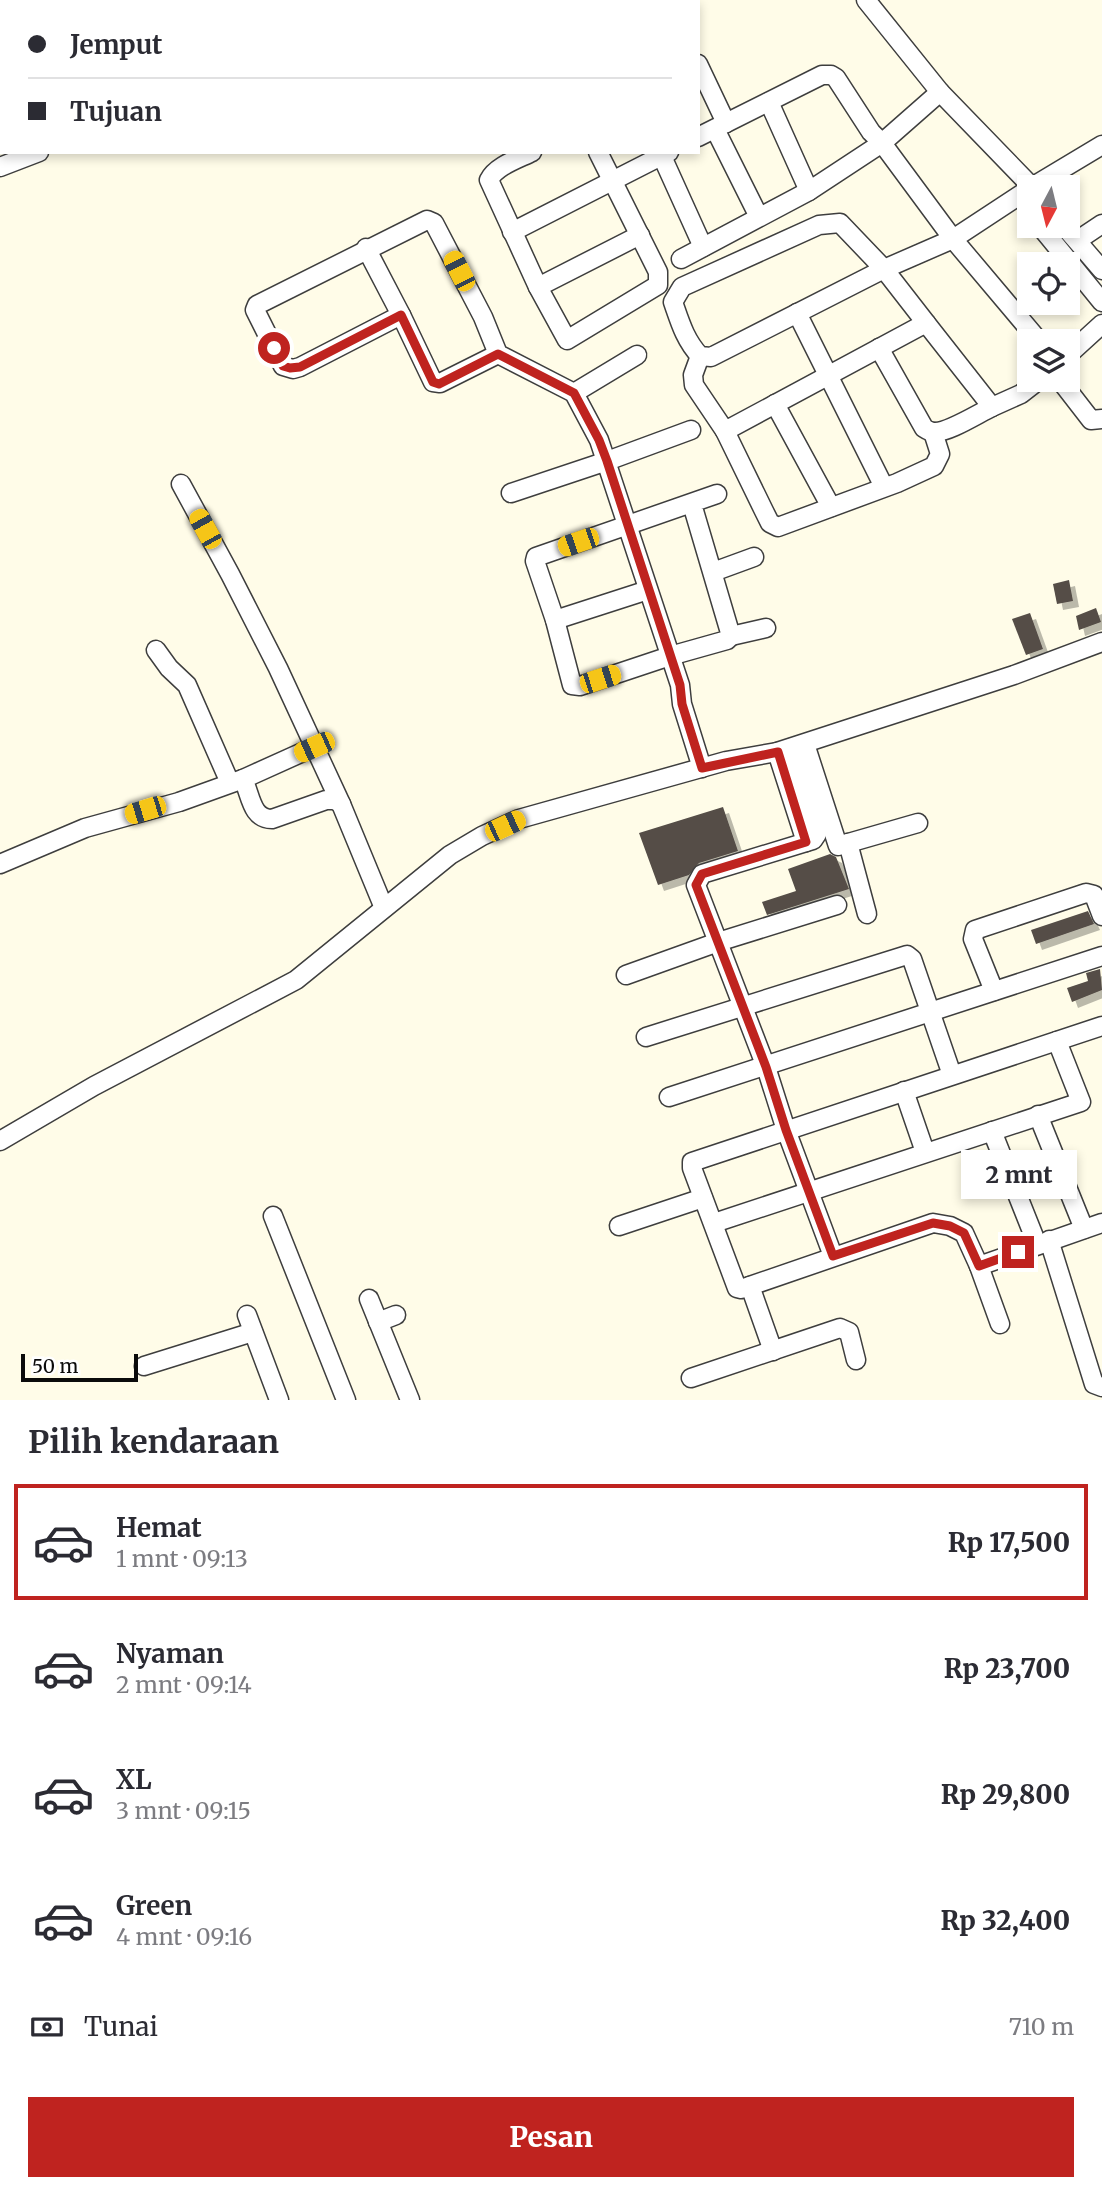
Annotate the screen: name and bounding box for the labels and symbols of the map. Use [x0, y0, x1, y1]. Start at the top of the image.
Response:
north arrow [1017, 175, 1080, 238]
car [441, 248, 478, 294]
route start [258, 332, 290, 364]
car [186, 506, 225, 552]
car [555, 525, 602, 559]
car [577, 663, 624, 695]
car [291, 729, 338, 765]
car [122, 794, 169, 826]
car [482, 808, 529, 844]
callout: 2 mnt [960, 1150, 1076, 1200]
route end [1002, 1236, 1034, 1268]
scale bar [21, 1351, 138, 1383]

